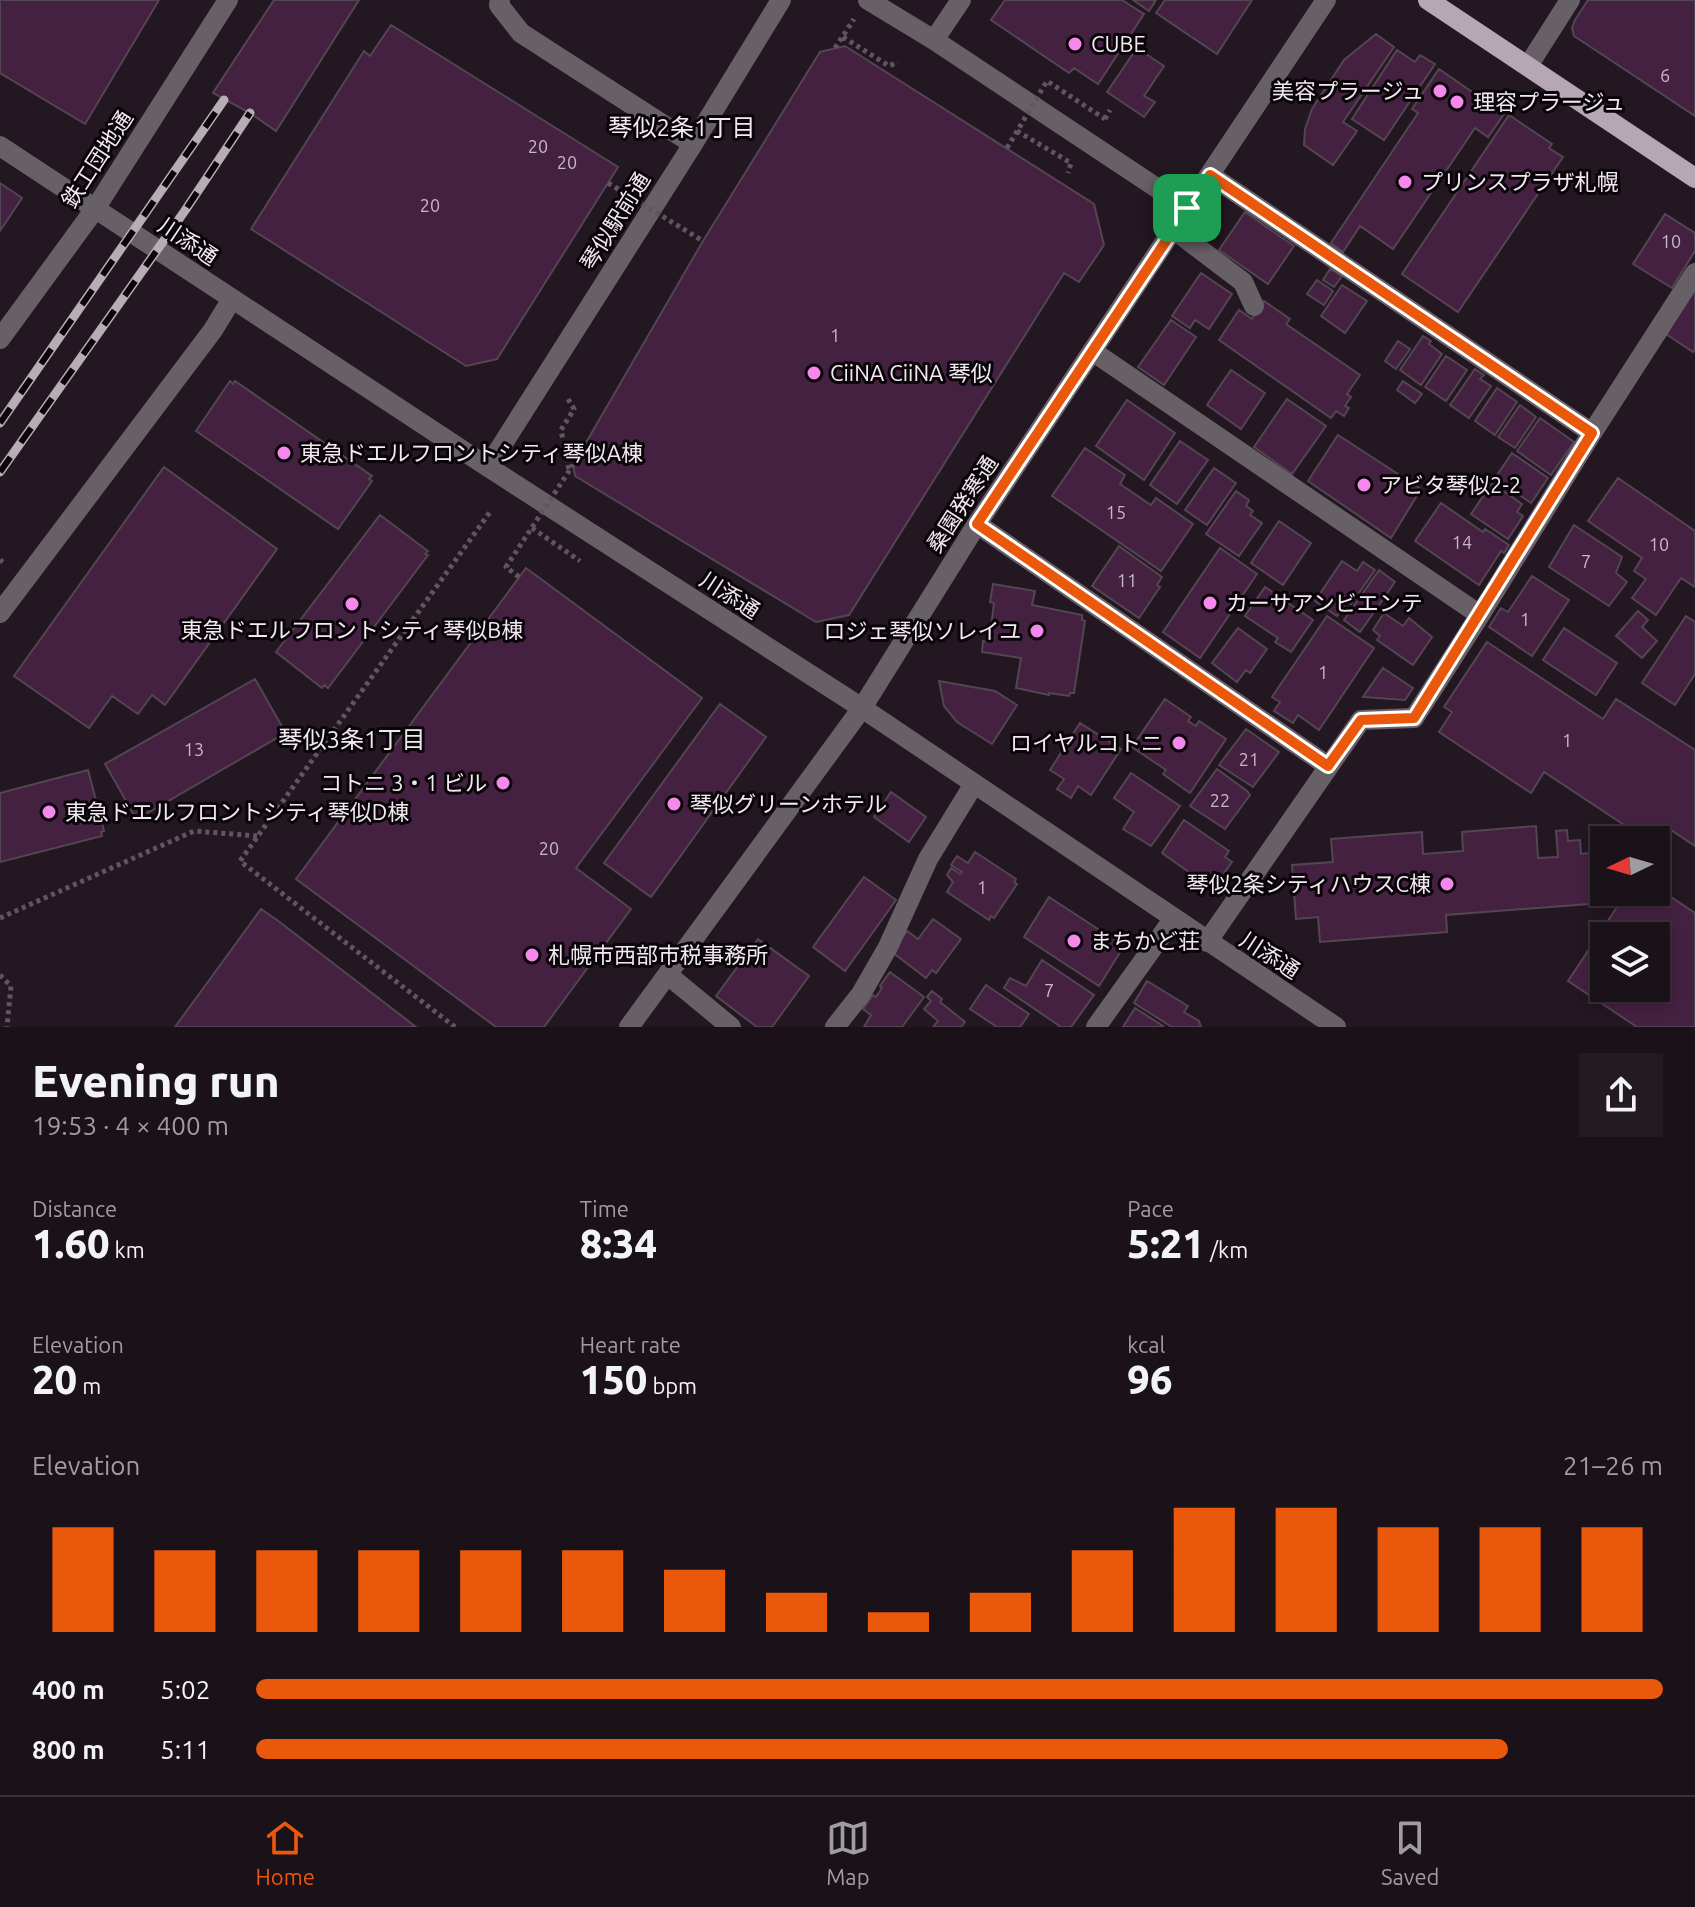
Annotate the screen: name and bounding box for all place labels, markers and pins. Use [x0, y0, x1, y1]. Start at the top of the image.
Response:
place label: CUBE [1091, 31, 1146, 56]
marker: CUBE [1066, 35, 1084, 53]
place label: 美容プラージュ [1272, 78, 1424, 103]
marker: 美容プラージュ [1431, 82, 1449, 100]
place label: 理容プラージュ [1473, 89, 1625, 114]
marker: 理容プラージュ [1448, 93, 1466, 111]
place label: プリンスプラザ札幌 [1421, 169, 1619, 194]
marker: プリンスプラザ札幌 [1396, 173, 1414, 191]
pin [1153, 174, 1221, 242]
place label: CiiNA CiiNA 琴似 [830, 360, 992, 385]
marker: CiiNA CiiNA 琴似 [805, 364, 823, 382]
place label: 東急ドエルフロントシティ琴似A棟 [300, 440, 643, 465]
marker: 東急ドエルフロントシティ琴似A棟 [275, 444, 293, 462]
place label: アビタ琴似2-2 [1380, 472, 1521, 497]
marker: アビタ琴似2-2 [1355, 476, 1373, 494]
place label: カーサアンビエンテ [1226, 590, 1423, 615]
marker: カーサアンビエンテ [1201, 594, 1219, 612]
marker: 東急ドエルフロントシティ琴似B棟 [343, 595, 361, 613]
place label: 東急ドエルフロントシティ琴似B棟 [181, 617, 523, 642]
place label: ロジェ琴似ソレイユ [823, 618, 1021, 643]
marker: ロジェ琴似ソレイユ [1028, 622, 1046, 640]
place label: ロイヤルコトニ [1010, 730, 1163, 755]
marker: ロイヤルコトニ [1170, 734, 1188, 752]
place label: コトニ 3・1 ビル [320, 770, 487, 795]
marker: コトニ 3・1 ビル [494, 774, 512, 792]
place label: 琴似グリーンホテル [690, 791, 887, 816]
marker: 琴似グリーンホテル [665, 795, 683, 813]
place label: 東急ドエルフロントシティ琴似D棟 [65, 799, 409, 824]
marker: 東急ドエルフロントシティ琴似D棟 [40, 803, 58, 821]
place label: 琴似2条シティハウスC棟 [1186, 871, 1431, 896]
marker: 琴似2条シティハウスC棟 [1438, 875, 1456, 893]
place label: まちかど荘 [1090, 928, 1200, 953]
marker: まちかど荘 [1065, 932, 1083, 950]
place label: 札幌市西部市税事務所 [548, 942, 768, 967]
marker: 札幌市西部市税事務所 [523, 946, 541, 964]

